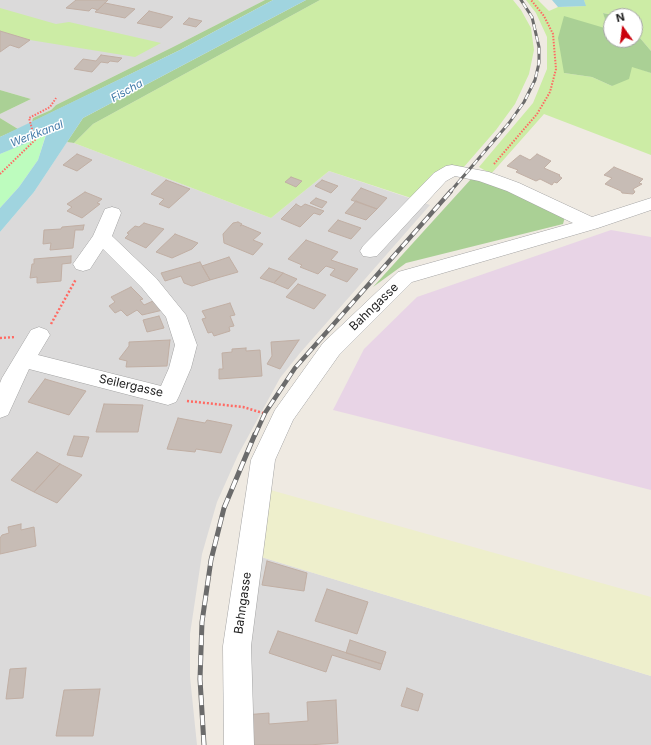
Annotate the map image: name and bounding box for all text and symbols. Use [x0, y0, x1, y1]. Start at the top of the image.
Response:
north arrow [603, 8, 643, 48]
text: N [615, 10, 626, 25]
water label: Fischa [109, 77, 145, 105]
water label: Werkkanal [9, 118, 65, 150]
street label: Bahngasse [347, 280, 401, 334]
street label: Seilergasse [97, 372, 165, 400]
street label: Bahngasse [232, 571, 254, 635]

